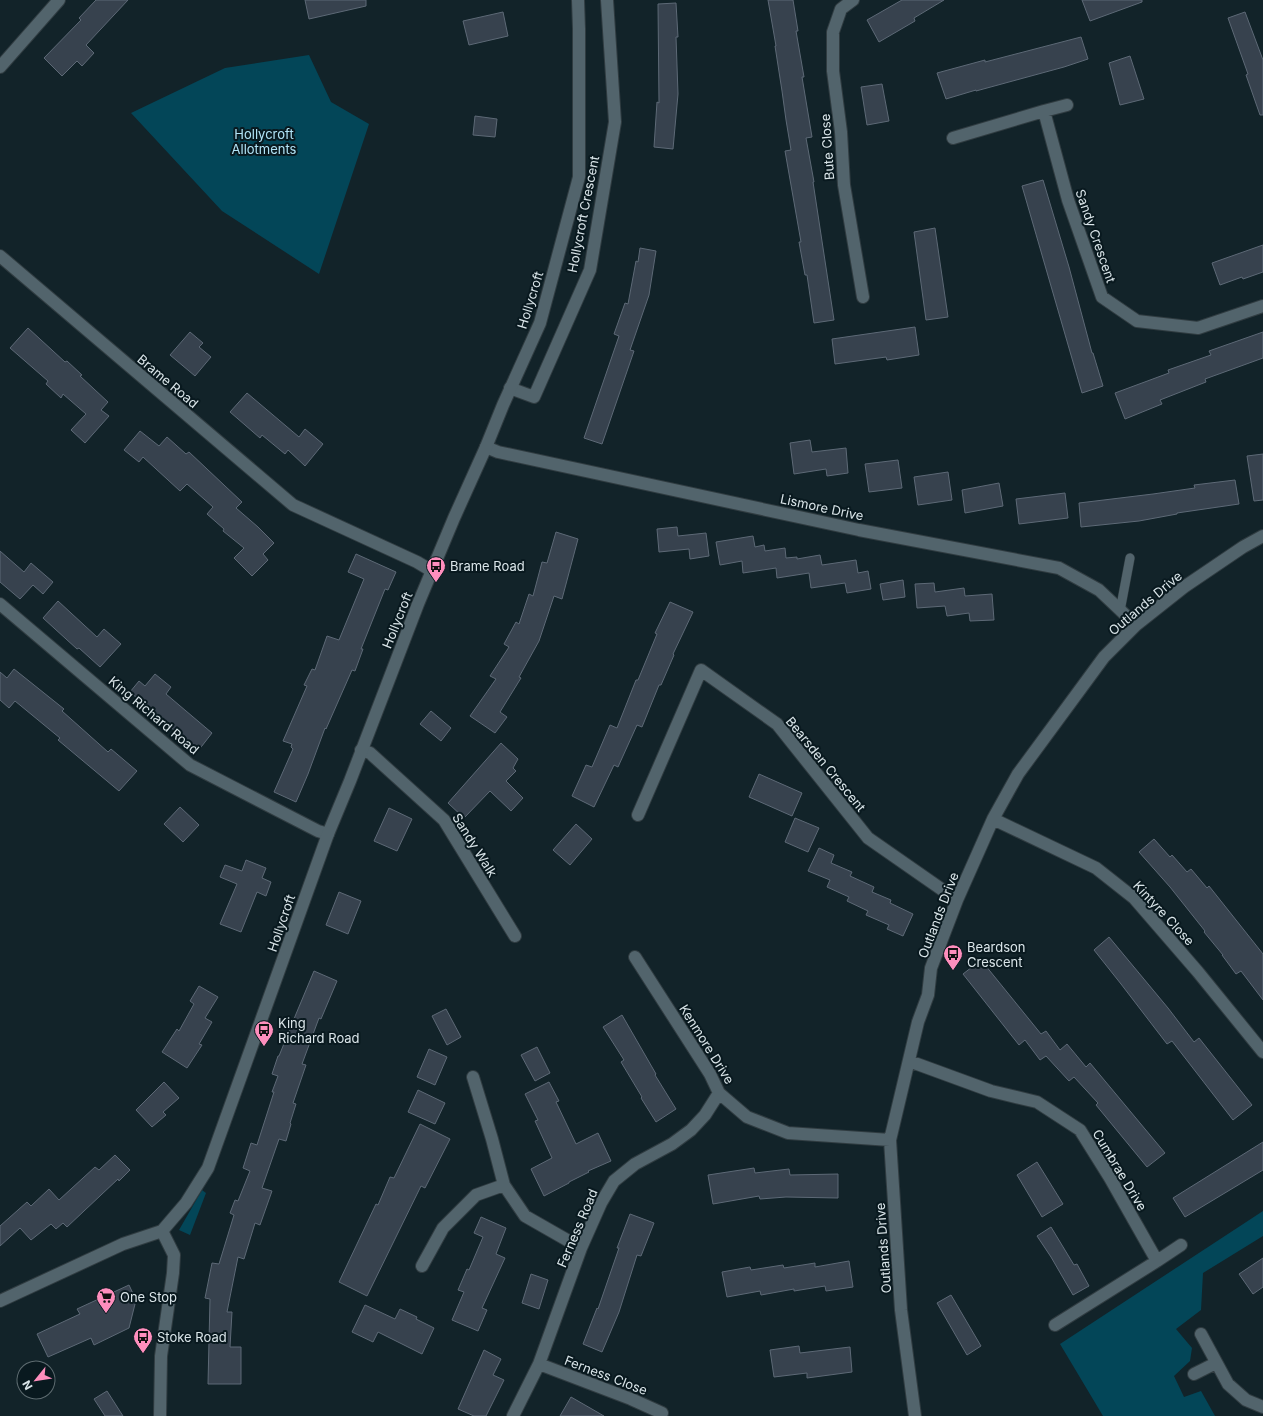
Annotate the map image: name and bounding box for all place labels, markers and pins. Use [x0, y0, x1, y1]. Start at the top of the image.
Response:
bus stop icon: Brame Road [425, 555, 447, 583]
place label: Brame Road [450, 558, 525, 574]
place label: Beardson Crescent [967, 939, 1026, 970]
bus stop icon: Beardson Crescent [942, 943, 964, 971]
place label: King Richard Road [278, 1015, 360, 1046]
bus stop icon: King Richard Road [253, 1019, 275, 1047]
supermarket icon: One Stop [95, 1286, 117, 1314]
place label: One Stop [120, 1289, 177, 1305]
bus stop icon: Stoke Road [132, 1326, 154, 1354]
place label: Stoke Road [157, 1329, 227, 1345]

